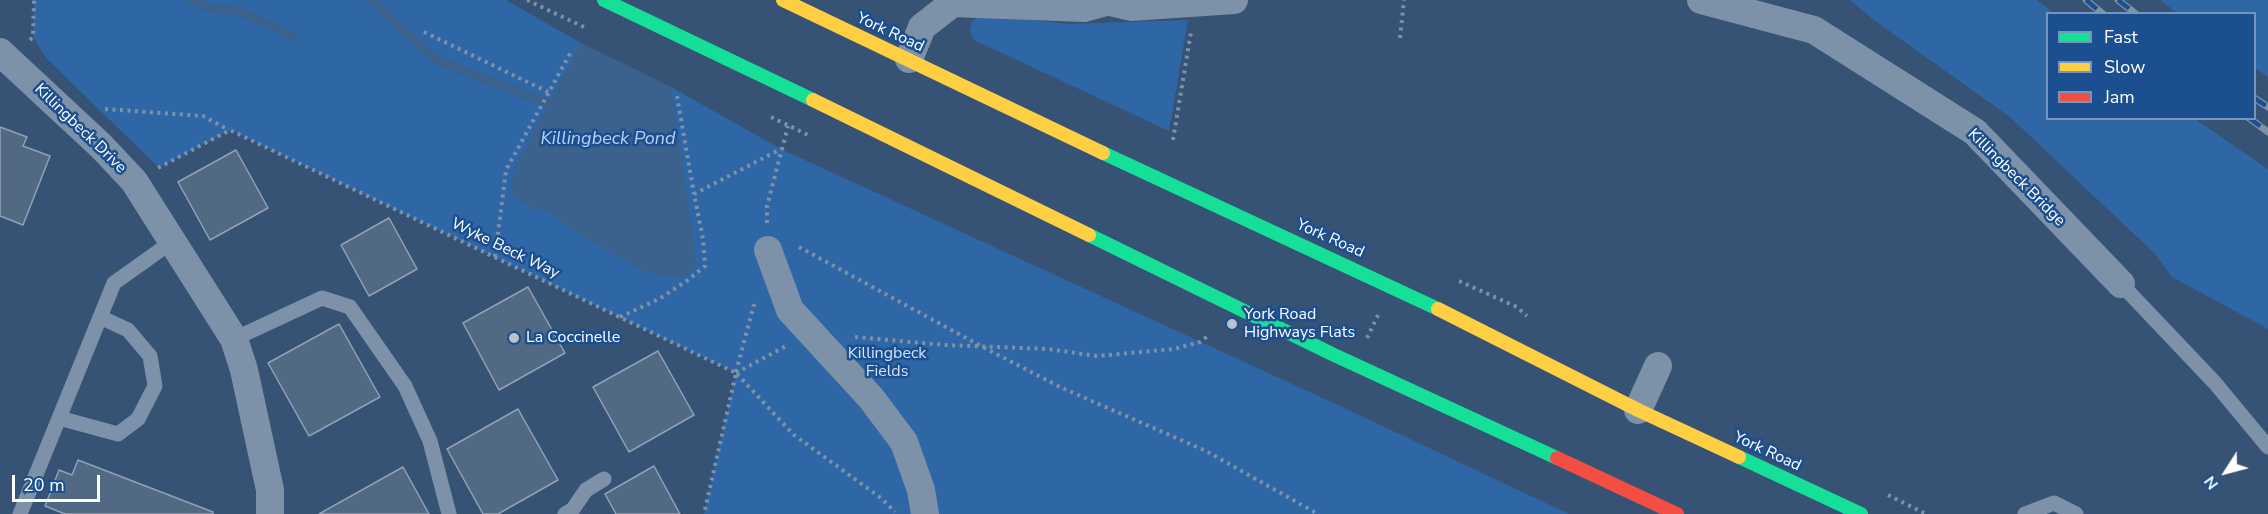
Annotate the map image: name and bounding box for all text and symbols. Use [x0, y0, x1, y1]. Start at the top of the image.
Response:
street label: York Road [853, 9, 927, 57]
legend [2046, 12, 2256, 120]
text: Fast [2104, 25, 2138, 49]
text: Slow [2104, 55, 2145, 79]
street label: Killingbeck Drive [30, 80, 130, 178]
text: Jam [2104, 85, 2135, 109]
street label: Killingbeck Bridge [1963, 125, 2069, 231]
water label: Killingbeck Pond [541, 129, 675, 151]
street label: Wyke Beck Way [448, 215, 562, 283]
street label: York Road [1293, 216, 1367, 262]
place label: York Road Highways Flats [1244, 305, 1355, 343]
marker: York Road Highways Flats [1225, 317, 1239, 331]
place label: La Coccinelle [526, 328, 620, 348]
marker: La Coccinelle [507, 331, 521, 345]
park label: Killingbeck Fields [848, 344, 926, 382]
street label: York Road [1730, 428, 1804, 476]
north arrow [2196, 442, 2256, 502]
scale bar [15, 463, 104, 501]
text: N [2199, 471, 2224, 494]
text: 20 m [23, 473, 65, 497]

